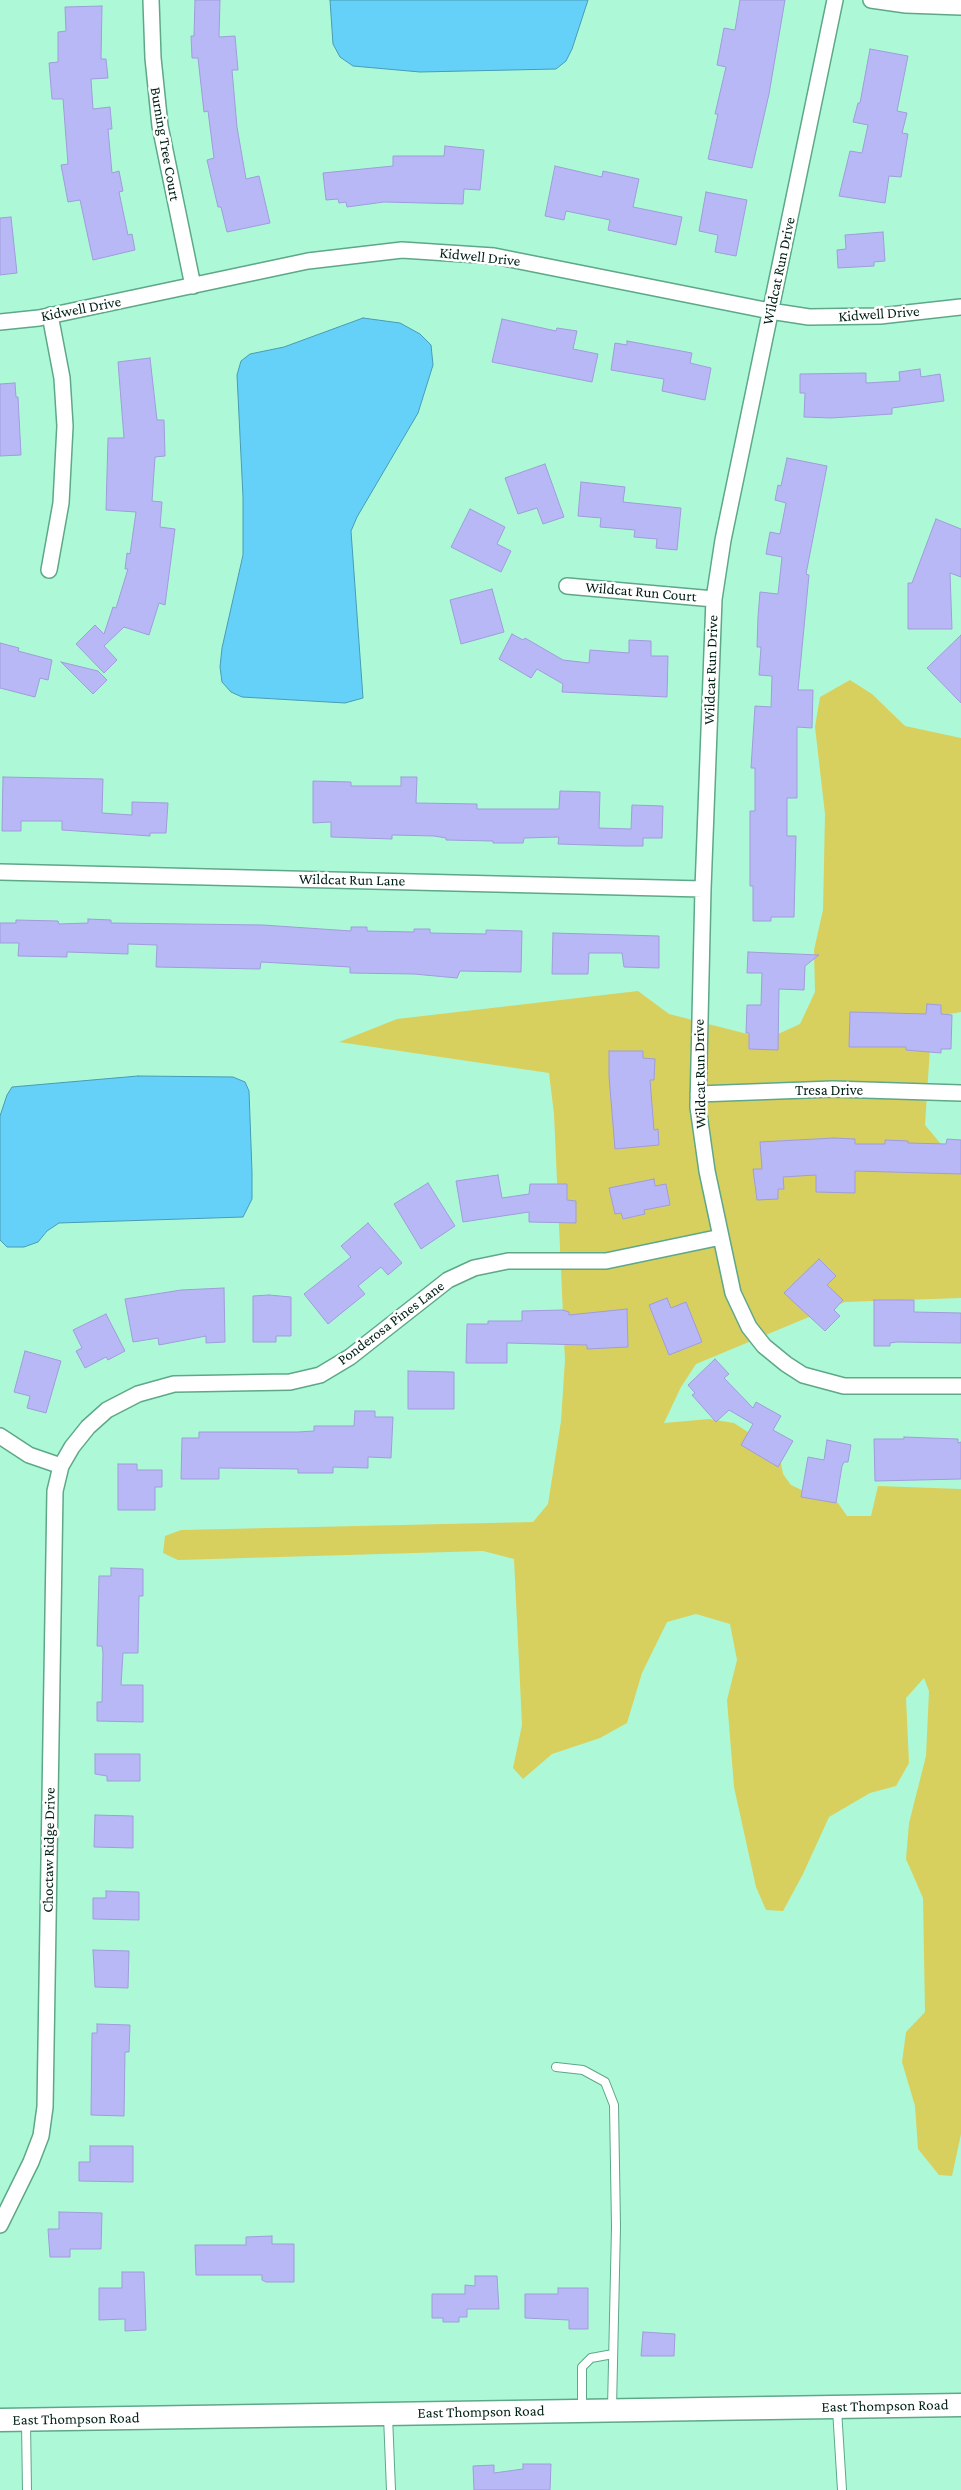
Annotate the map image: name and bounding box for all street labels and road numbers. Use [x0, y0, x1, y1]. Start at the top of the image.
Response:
street label: Burning Tree Court [146, 86, 184, 202]
street label: Wildcat Run Drive [759, 215, 799, 327]
street label: Kidwell Drive [439, 244, 521, 270]
street label: Kidwell Drive [39, 292, 123, 326]
street label: Kidwell Drive [838, 302, 920, 326]
street label: Wildcat Run Court [585, 578, 697, 606]
street label: Wildcat Run Drive [700, 615, 722, 725]
street label: Wildcat Run Lane [299, 870, 405, 890]
street label: Wildcat Run Drive [690, 1019, 710, 1129]
street label: Tresa Drive [795, 1081, 863, 1099]
street label: Ponderosa Pines Lane [334, 1277, 448, 1369]
street label: Choctaw Ridge Drive [39, 1787, 59, 1913]
street label: East Thompson Road [821, 2396, 949, 2416]
street label: East Thompson Road [417, 2402, 545, 2422]
street label: East Thompson Road [12, 2409, 140, 2429]

